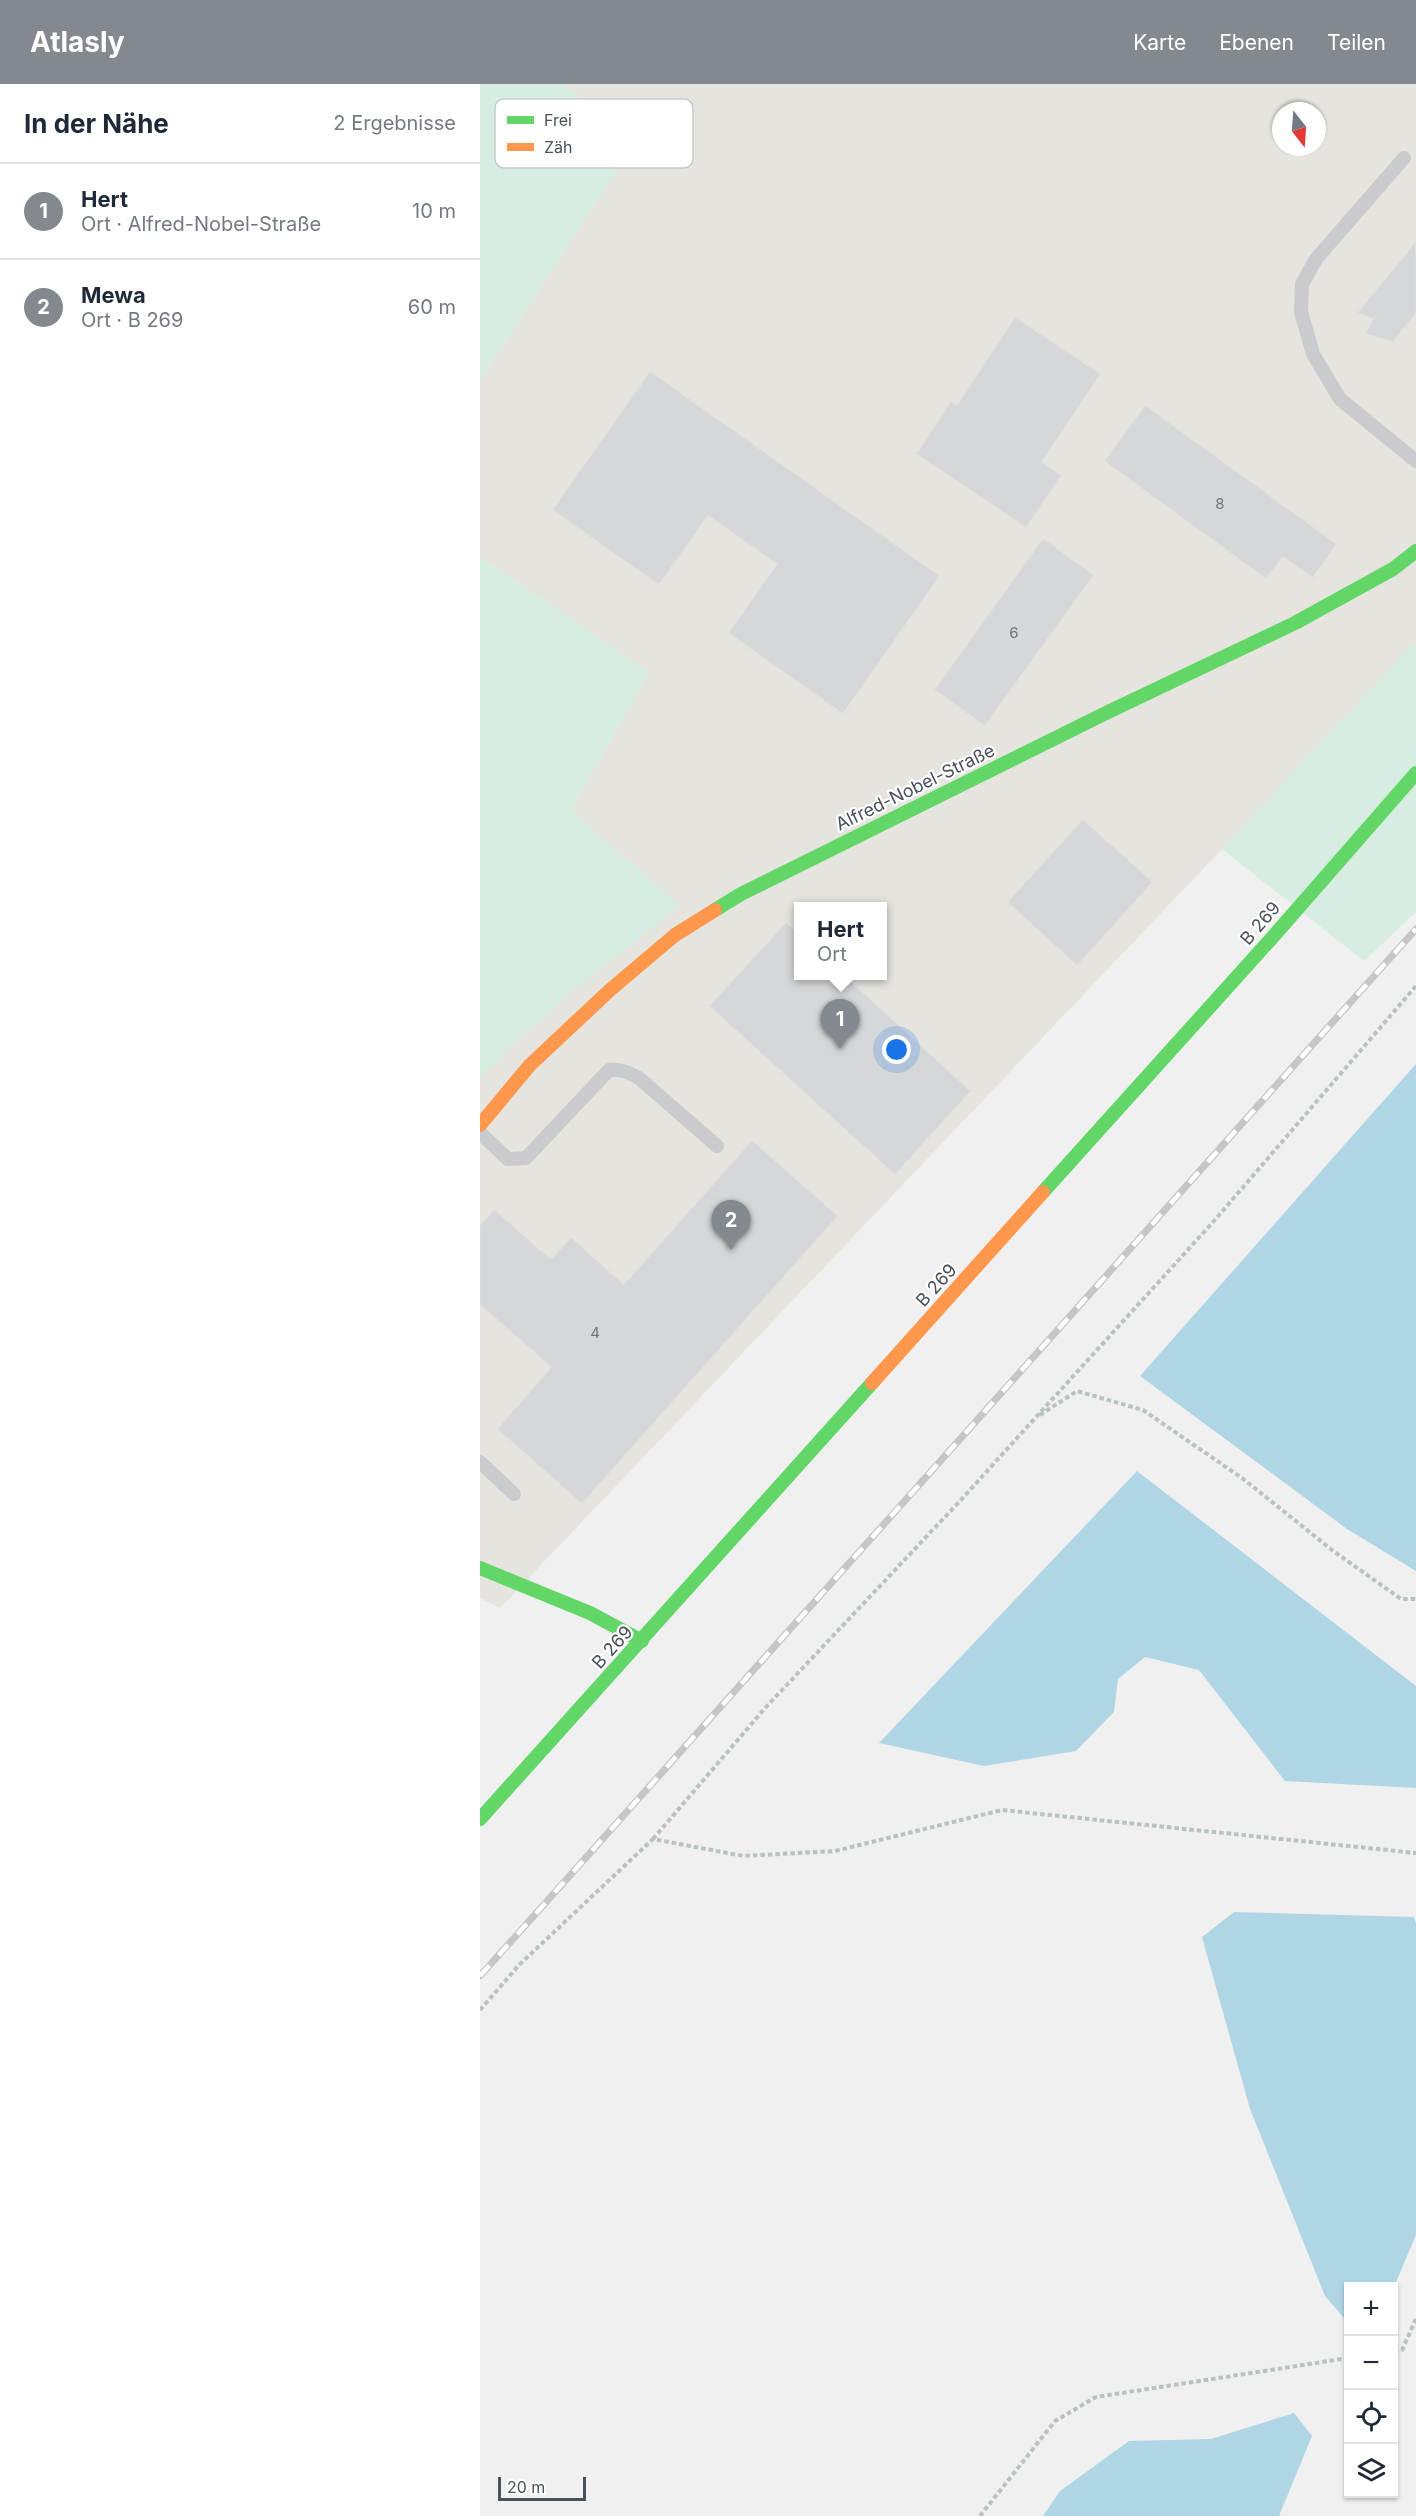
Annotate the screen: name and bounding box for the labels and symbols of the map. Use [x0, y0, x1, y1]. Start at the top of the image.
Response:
legend [495, 99, 693, 168]
north arrow [1272, 102, 1326, 156]
text: Frei [544, 110, 572, 130]
text: Zäh [544, 137, 573, 157]
house number: 8 [1215, 494, 1225, 513]
house number: 6 [1009, 623, 1019, 642]
street label: Alfred-Nobel-Straße [832, 739, 998, 835]
street label: B 269 [1236, 897, 1284, 949]
pin: 1 [820, 1000, 860, 1049]
your location [882, 1035, 911, 1064]
pin: 2 [712, 1200, 750, 1250]
street label: B 269 [911, 1259, 961, 1311]
house number: 4 [590, 1323, 600, 1342]
street label: B 269 [587, 1621, 637, 1673]
scale bar [498, 2474, 586, 2502]

